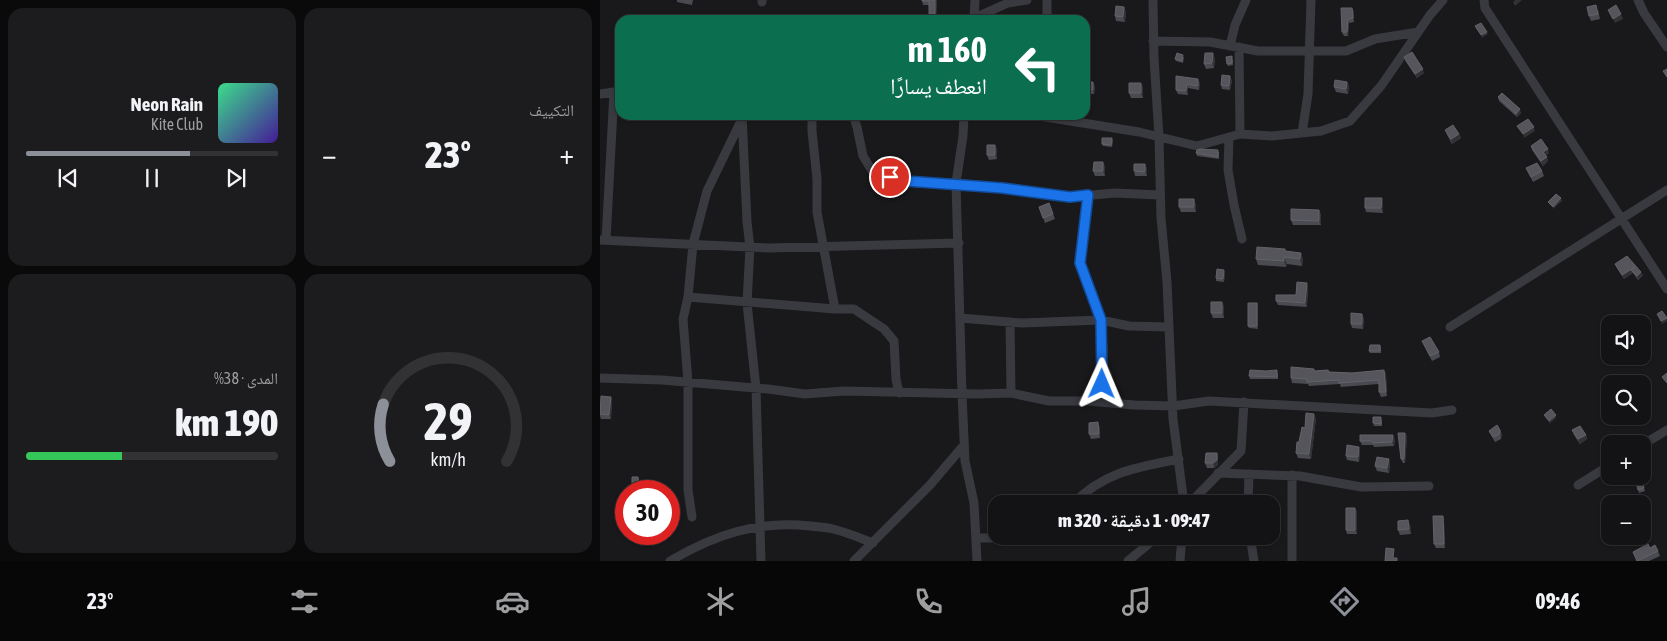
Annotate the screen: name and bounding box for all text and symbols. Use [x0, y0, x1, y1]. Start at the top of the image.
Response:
text: 160 m [908, 29, 987, 69]
icon: left [1005, 35, 1070, 100]
text: انعطف يسارًا [890, 73, 987, 99]
text: Neon Rain [131, 93, 203, 115]
text: التكييف [529, 101, 574, 119]
text: Kite Club [151, 115, 203, 133]
text: 23° [425, 133, 471, 176]
text: − [322, 138, 337, 170]
text: + [559, 138, 574, 170]
pin [869, 156, 911, 198]
icon: arrive [876, 163, 904, 191]
icon: previous [54, 164, 82, 192]
icon: pause [138, 164, 166, 192]
icon: next [222, 164, 250, 192]
map controls [1601, 315, 1651, 545]
button: sound [1601, 315, 1651, 365]
position arrow [1075, 357, 1127, 409]
text: المدى · 38% [214, 369, 278, 387]
button: search [1601, 375, 1651, 425]
text: 29 [424, 391, 472, 451]
text: 190 km [175, 401, 278, 444]
button: + [1601, 435, 1651, 485]
text: km/h [430, 449, 466, 470]
speed limit sign: 30 [615, 480, 680, 545]
button: − [1601, 495, 1651, 545]
text: 09:47 · 1 دقيقة · 320 m [1058, 509, 1210, 531]
icon: filters [287, 584, 322, 619]
icon: car [495, 584, 530, 619]
icon: climate [703, 584, 738, 619]
icon: phone [911, 584, 946, 619]
icon: music [1119, 584, 1154, 619]
icon: directions [1327, 584, 1362, 619]
text: 23° [87, 588, 113, 614]
text: 09:46 [1535, 588, 1580, 614]

